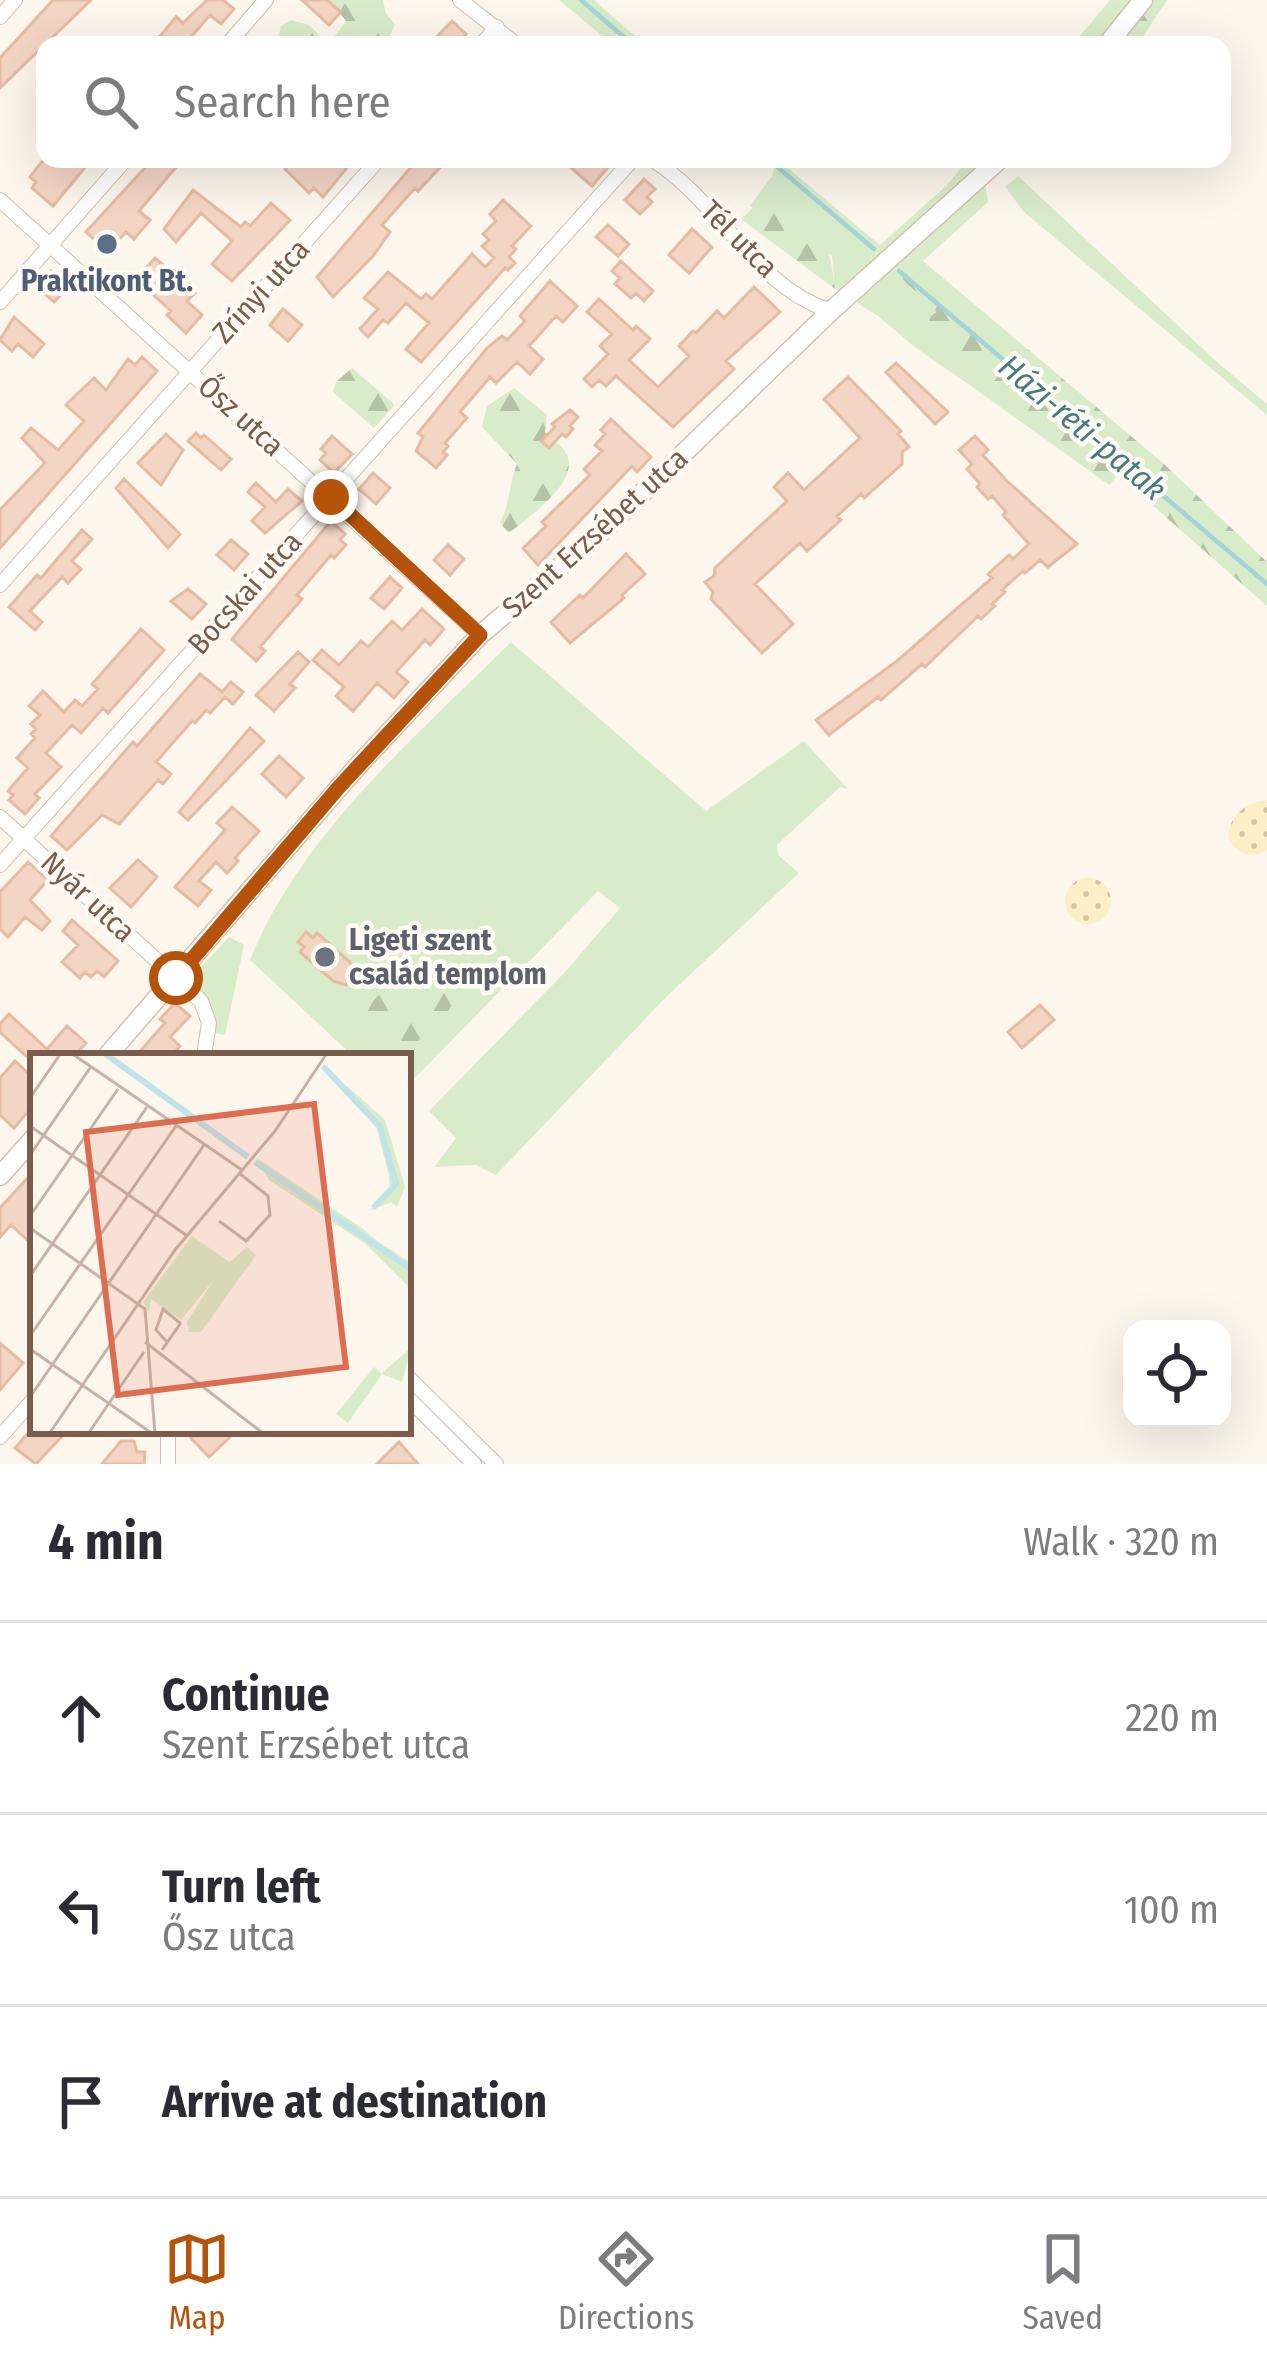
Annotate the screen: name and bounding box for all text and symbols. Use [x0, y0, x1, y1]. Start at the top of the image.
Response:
search box [36, 36, 1231, 168]
icon: search [78, 69, 144, 135]
text: Search here [174, 75, 391, 129]
street label: Tél utca [693, 193, 785, 285]
marker: Praktikont Bt. [94, 231, 120, 257]
street label: Zrínyi utca [205, 232, 317, 350]
place label: Praktikont Bt. [21, 263, 193, 299]
water label: Házi-réti-patak [991, 346, 1174, 509]
street label: Ősz utca [191, 368, 291, 464]
street label: Szent Erzsébet utca [495, 440, 695, 626]
route end [304, 470, 358, 524]
street label: Bocskai utca [180, 524, 310, 662]
street label: Nyár utca [33, 844, 143, 950]
place label: Ligeti szent család templom [349, 922, 547, 992]
marker: Ligeti szent család templom [312, 944, 338, 970]
route start [149, 951, 203, 1005]
inset map [30, 1053, 411, 1434]
map controls [1123, 1320, 1231, 1428]
button: locate [1123, 1320, 1231, 1428]
text: 4 min [48, 1511, 164, 1573]
text: Walk · 320 m [1023, 1519, 1219, 1565]
text: Continue [162, 1668, 330, 1722]
icon: ahead [48, 1685, 114, 1751]
text: 220 m [1125, 1695, 1219, 1741]
text: Szent Erzsébet utca [162, 1722, 470, 1768]
text: Turn left [162, 1860, 321, 1914]
icon: left [48, 1877, 114, 1943]
text: 100 m [1124, 1887, 1219, 1933]
text: Ősz utca [162, 1914, 296, 1960]
icon: arrive [48, 2069, 114, 2135]
text: Arrive at destination [162, 2075, 547, 2129]
tab: Map [164, 2226, 230, 2338]
tab: Directions [558, 2226, 694, 2338]
tab: Saved [1022, 2226, 1103, 2338]

